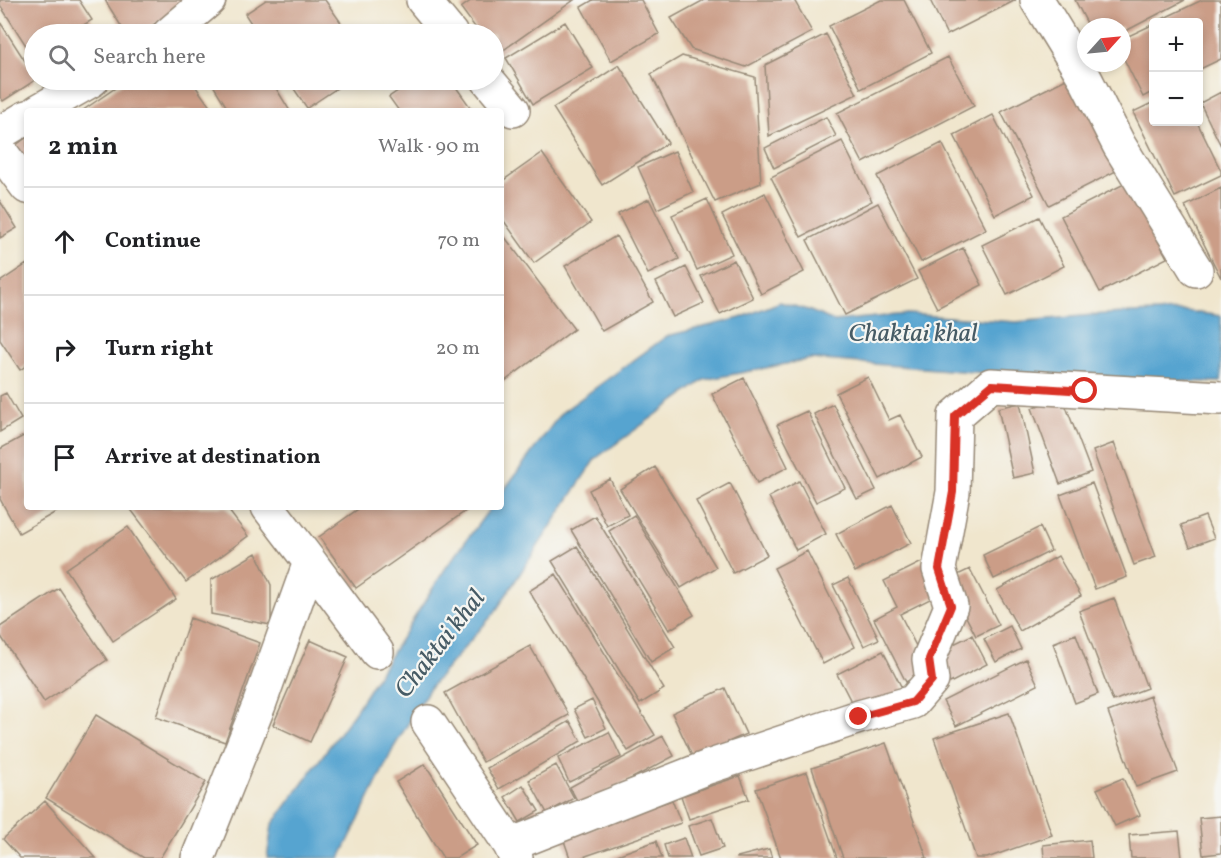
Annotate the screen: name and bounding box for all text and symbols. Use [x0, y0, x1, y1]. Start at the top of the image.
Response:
north arrow [1077, 18, 1131, 72]
map controls [1149, 18, 1203, 126]
button: + [1149, 18, 1203, 72]
search box [24, 24, 504, 90]
icon: search [45, 41, 78, 74]
text: Search here [93, 42, 206, 73]
button: − [1149, 72, 1203, 126]
text: 2 min [48, 129, 118, 165]
text: Walk · 90 m [378, 133, 480, 161]
icon: ahead [48, 225, 81, 258]
text: Continue [105, 226, 201, 257]
text: 70 m [437, 227, 480, 255]
water label: Chaktai khal [848, 316, 978, 352]
icon: right [48, 333, 81, 366]
text: Turn right [105, 334, 213, 365]
text: 20 m [436, 335, 480, 363]
route start [1071, 377, 1097, 403]
icon: arrive [48, 441, 81, 474]
text: Arrive at destination [105, 442, 321, 473]
water label: Chaktai khal [387, 582, 495, 706]
route end [845, 703, 871, 729]

